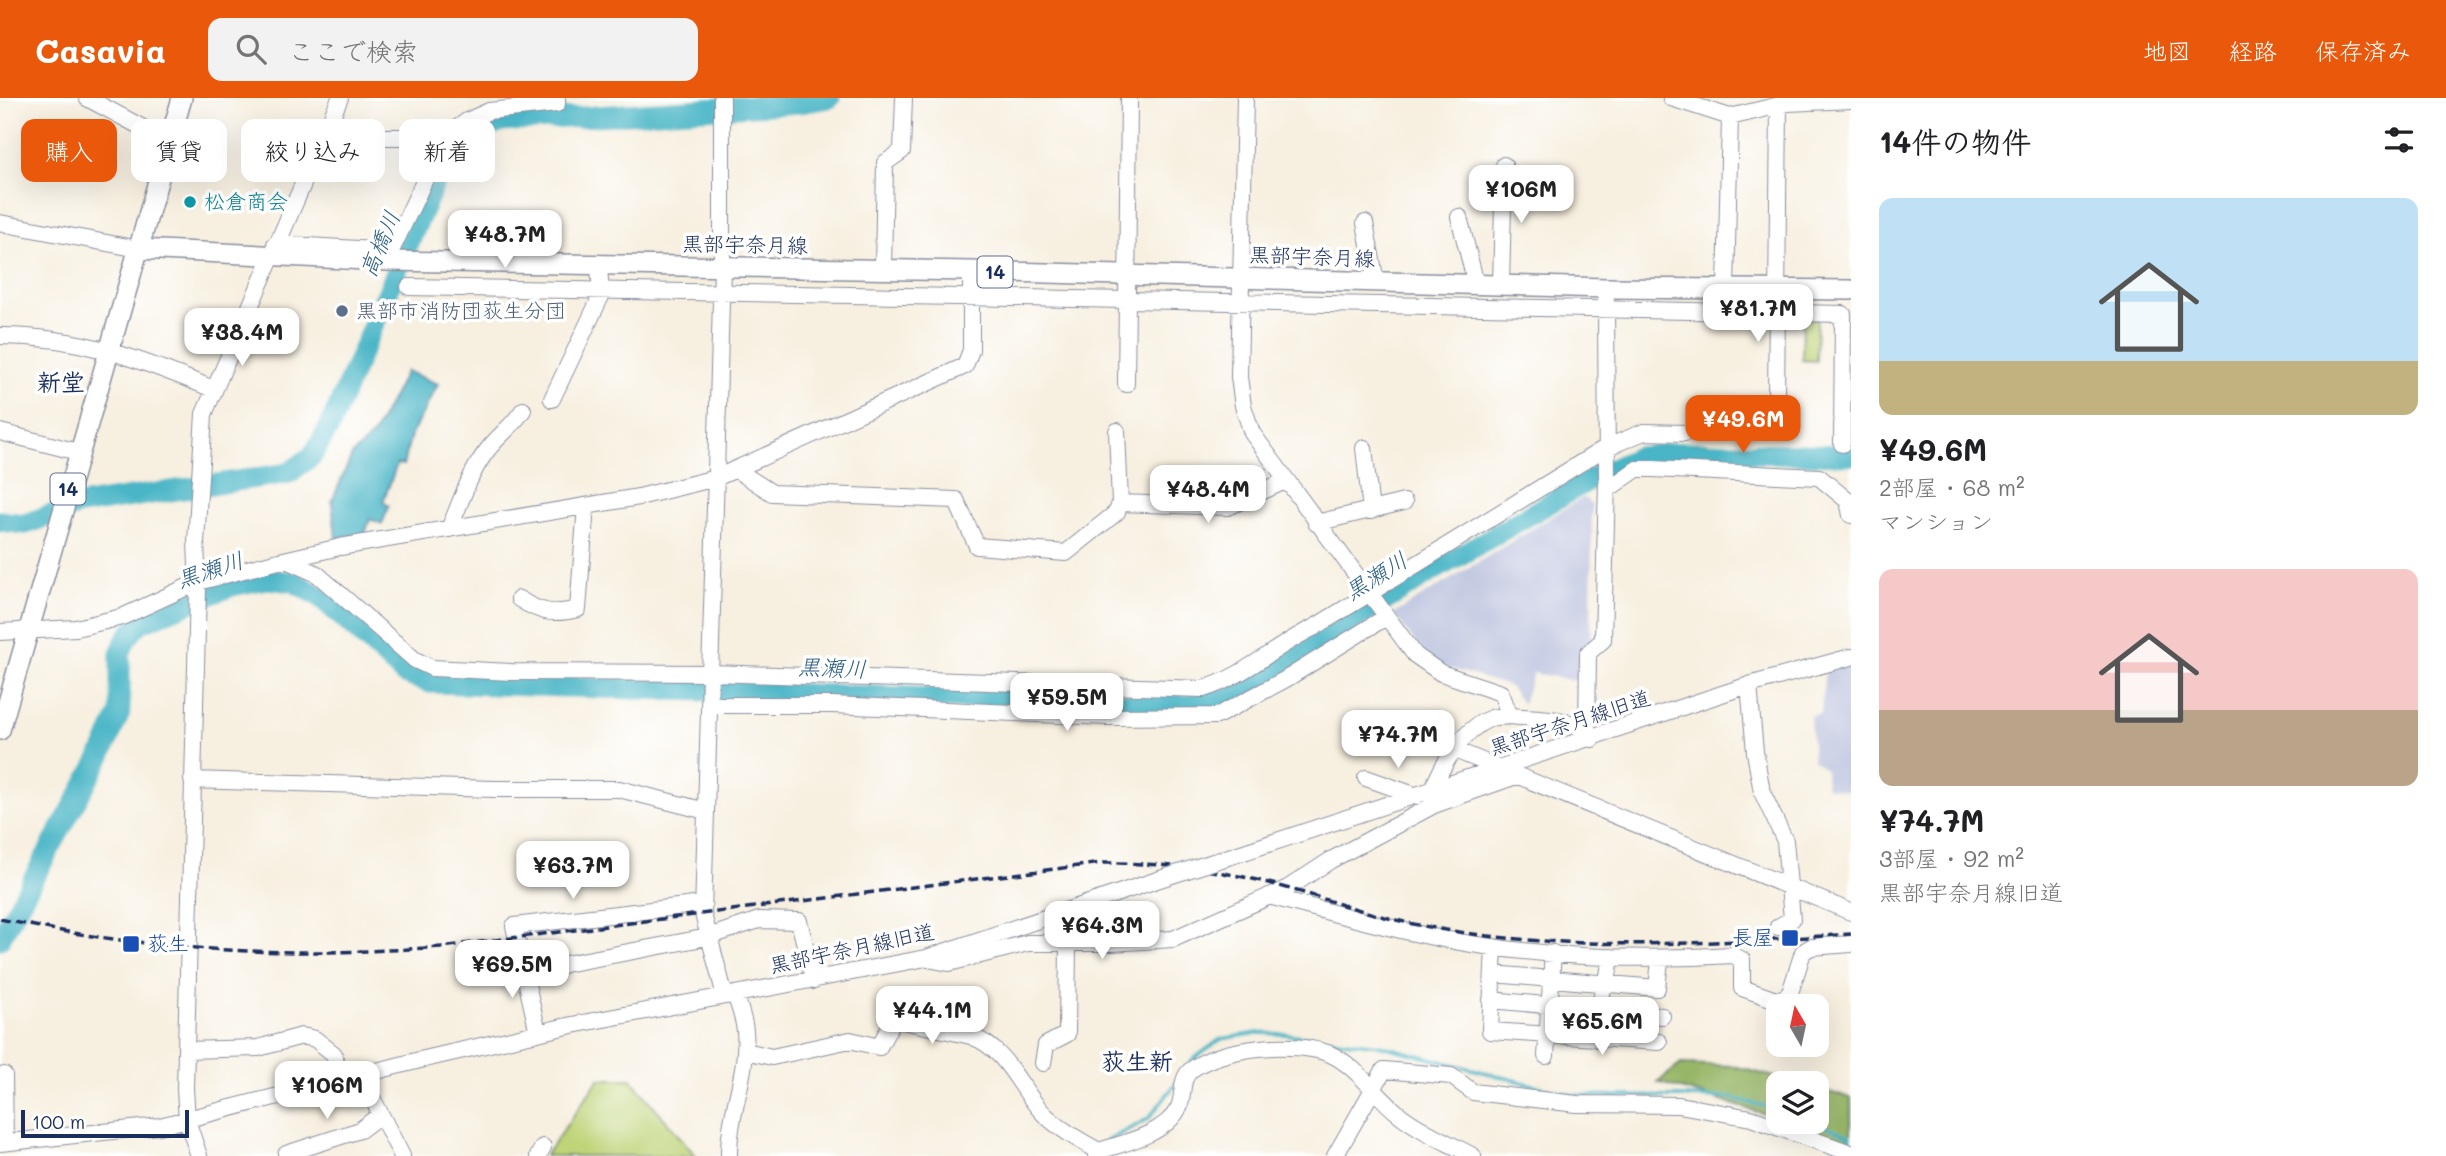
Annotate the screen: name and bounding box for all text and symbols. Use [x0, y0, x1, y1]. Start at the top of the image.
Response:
search box [208, 18, 698, 81]
text: Casavia [35, 28, 166, 71]
icon: search [232, 30, 270, 68]
text: ここで検索 [288, 34, 418, 68]
text: 地図 [2143, 35, 2191, 66]
text: 経路 [2229, 35, 2277, 66]
text: 保存済み [2315, 35, 2411, 66]
chip: 購入 [21, 119, 117, 182]
chip: 賃貸 [131, 119, 227, 182]
chip: 絞り込み [241, 119, 385, 182]
chip: 新着 [399, 119, 495, 182]
text: 14件の物件 [1879, 121, 2031, 161]
icon: filters [2380, 121, 2418, 159]
pin: ¥106M [1472, 166, 1570, 225]
text: ¥106M [1485, 173, 1557, 203]
place label: 松倉商会 [204, 187, 288, 214]
marker: 松倉商会 [182, 194, 198, 210]
water label: 高橋川 [352, 206, 406, 281]
pin: ¥48.7M [448, 211, 562, 270]
text: ¥48.7M [464, 218, 546, 248]
street label: 黒部宇奈月線 [682, 229, 808, 258]
street label: 黒部宇奈月線 [1249, 240, 1375, 271]
icon: home [2086, 244, 2212, 370]
road number: 14 [978, 256, 1012, 288]
pin: ¥81.7M [1701, 285, 1815, 344]
text: ¥81.7M [1719, 292, 1797, 322]
place label: 黒部市消防団荻生分団 [356, 296, 566, 323]
marker: 黒部市消防団荻生分団 [334, 303, 350, 319]
pin: ¥38.4M [185, 308, 299, 368]
text: ¥38.4M [200, 316, 284, 346]
district label: 新堂 [37, 366, 85, 397]
pin: ¥49.6M [1686, 396, 1800, 455]
text: ¥49.6M [1701, 403, 1785, 433]
text: ¥49.6M [1879, 429, 1987, 469]
pin: ¥48.4M [1151, 466, 1265, 525]
text: 2部屋 · 68 m² [1879, 472, 2025, 502]
text: ¥48.4M [1166, 473, 1250, 503]
road number: 14 [50, 474, 86, 504]
text: マンション [1879, 506, 1993, 536]
water label: 黒瀬川 [172, 544, 247, 594]
water label: 黒瀬川 [1338, 544, 1413, 606]
icon: home [2086, 615, 2212, 741]
water label: 黒瀬川 [797, 651, 867, 683]
pin: ¥59.5M [1010, 674, 1124, 733]
text: ¥59.5M [1026, 681, 1108, 711]
street label: 黒部宇奈月線旧道 [1485, 683, 1654, 760]
pin: ¥74.7M [1341, 710, 1455, 770]
text: ¥74.7M [1358, 718, 1438, 748]
text: ¥74.7M [1879, 800, 1985, 840]
pin: ¥63.7M [516, 842, 630, 901]
text: 3部屋 · 92 m² [1879, 843, 2024, 873]
text: ¥63.7M [532, 849, 614, 879]
text: 黒部宇奈月線旧道 [1879, 877, 2063, 907]
pin: ¥64.3M [1045, 902, 1159, 961]
text: ¥64.3M [1060, 909, 1144, 939]
street label: 黒部宇奈月線旧道 [767, 917, 937, 978]
place label: 長屋 [1732, 923, 1774, 950]
marker: 長屋 [1780, 928, 1800, 948]
place label: 荻生 [147, 929, 189, 956]
marker: 荻生 [121, 934, 141, 954]
pin: ¥69.5M [455, 940, 569, 1000]
text: ¥69.5M [471, 948, 553, 978]
pin: ¥44.1M [875, 986, 989, 1046]
text: ¥44.1M [892, 994, 972, 1024]
north arrow [1766, 994, 1829, 1057]
map controls [1766, 994, 1829, 1134]
pin: ¥65.6M [1545, 998, 1659, 1057]
text: ¥65.6M [1561, 1005, 1643, 1035]
district label: 荻生新 [1101, 1045, 1173, 1076]
pin: ¥106M [278, 1062, 376, 1121]
text: ¥106M [291, 1069, 363, 1099]
button: layers [1766, 1071, 1829, 1134]
scale bar [21, 1107, 189, 1139]
text: 100 m [32, 1109, 85, 1134]

